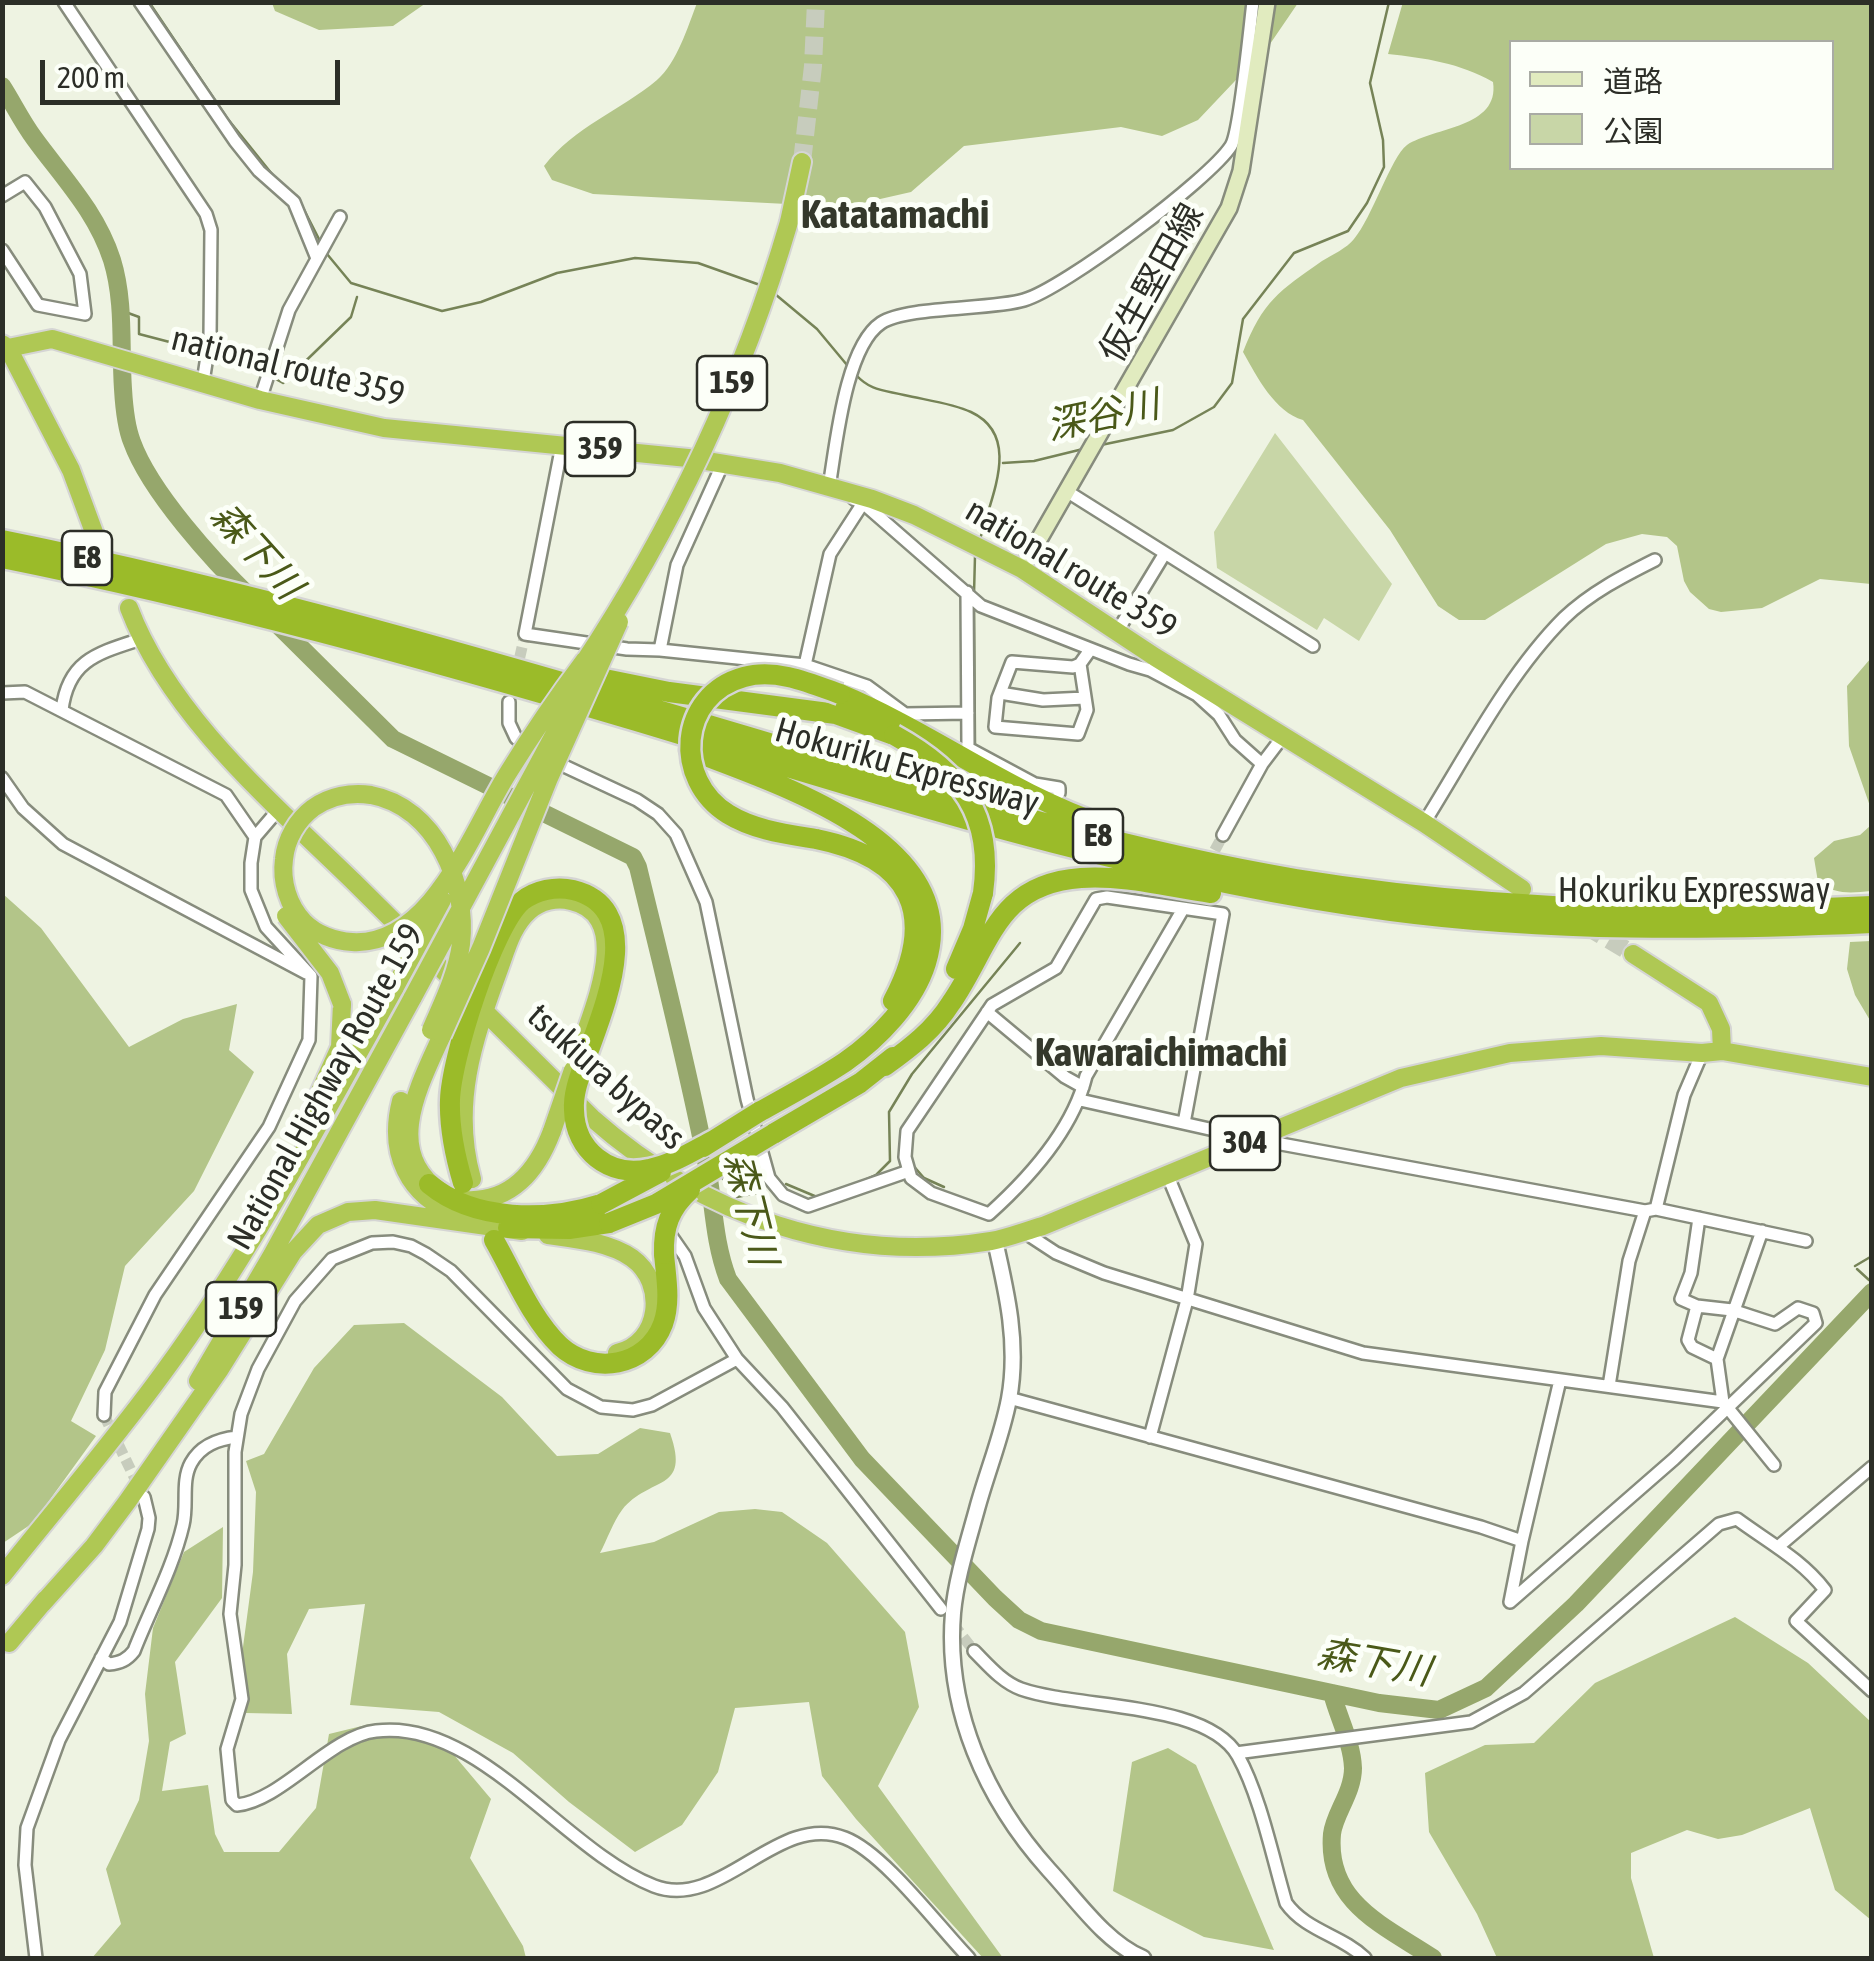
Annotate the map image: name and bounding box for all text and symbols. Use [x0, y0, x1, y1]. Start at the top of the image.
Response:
scale bar [45, 40, 345, 102]
legend [1509, 40, 1834, 170]
text: 200 m [57, 60, 125, 94]
text: 道路 [1603, 64, 1663, 98]
text: 公園 [1603, 114, 1663, 148]
district label: Katatamachi [801, 191, 989, 239]
street label: 仮生堅田線 [1091, 196, 1213, 370]
street label: national route 359 [167, 318, 409, 416]
road number: 159 [697, 356, 767, 410]
water label: 深谷川 [1043, 382, 1163, 450]
road number: 359 [565, 422, 635, 476]
street label: national route 359 [958, 490, 1184, 648]
water label: 森下川 [201, 493, 311, 609]
road number: E8 [62, 531, 112, 585]
street label: Hokuriku Expressway [770, 709, 1044, 825]
road number: E8 [1073, 809, 1123, 863]
street label: Hokuriku Expressway [1558, 870, 1830, 912]
street label: National Highway Route 159 [219, 917, 433, 1257]
street label: tsukiura bypass [519, 995, 693, 1159]
district label: Kawaraichimachi [1035, 1029, 1287, 1077]
road number: 304 [1210, 1116, 1280, 1170]
water label: 森下川 [714, 1148, 786, 1270]
road number: 159 [206, 1282, 276, 1336]
water label: 森下川 [1314, 1631, 1434, 1695]

